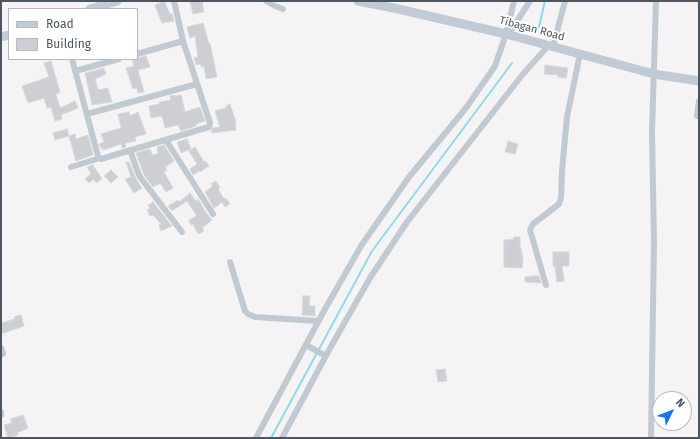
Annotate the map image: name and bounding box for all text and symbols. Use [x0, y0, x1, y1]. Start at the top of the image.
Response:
legend [8, 8, 138, 60]
street label: Tibagan Road [498, 14, 566, 44]
text: Road [46, 17, 74, 31]
text: Building [46, 37, 91, 51]
north arrow [652, 391, 692, 431]
text: N [673, 396, 688, 410]

